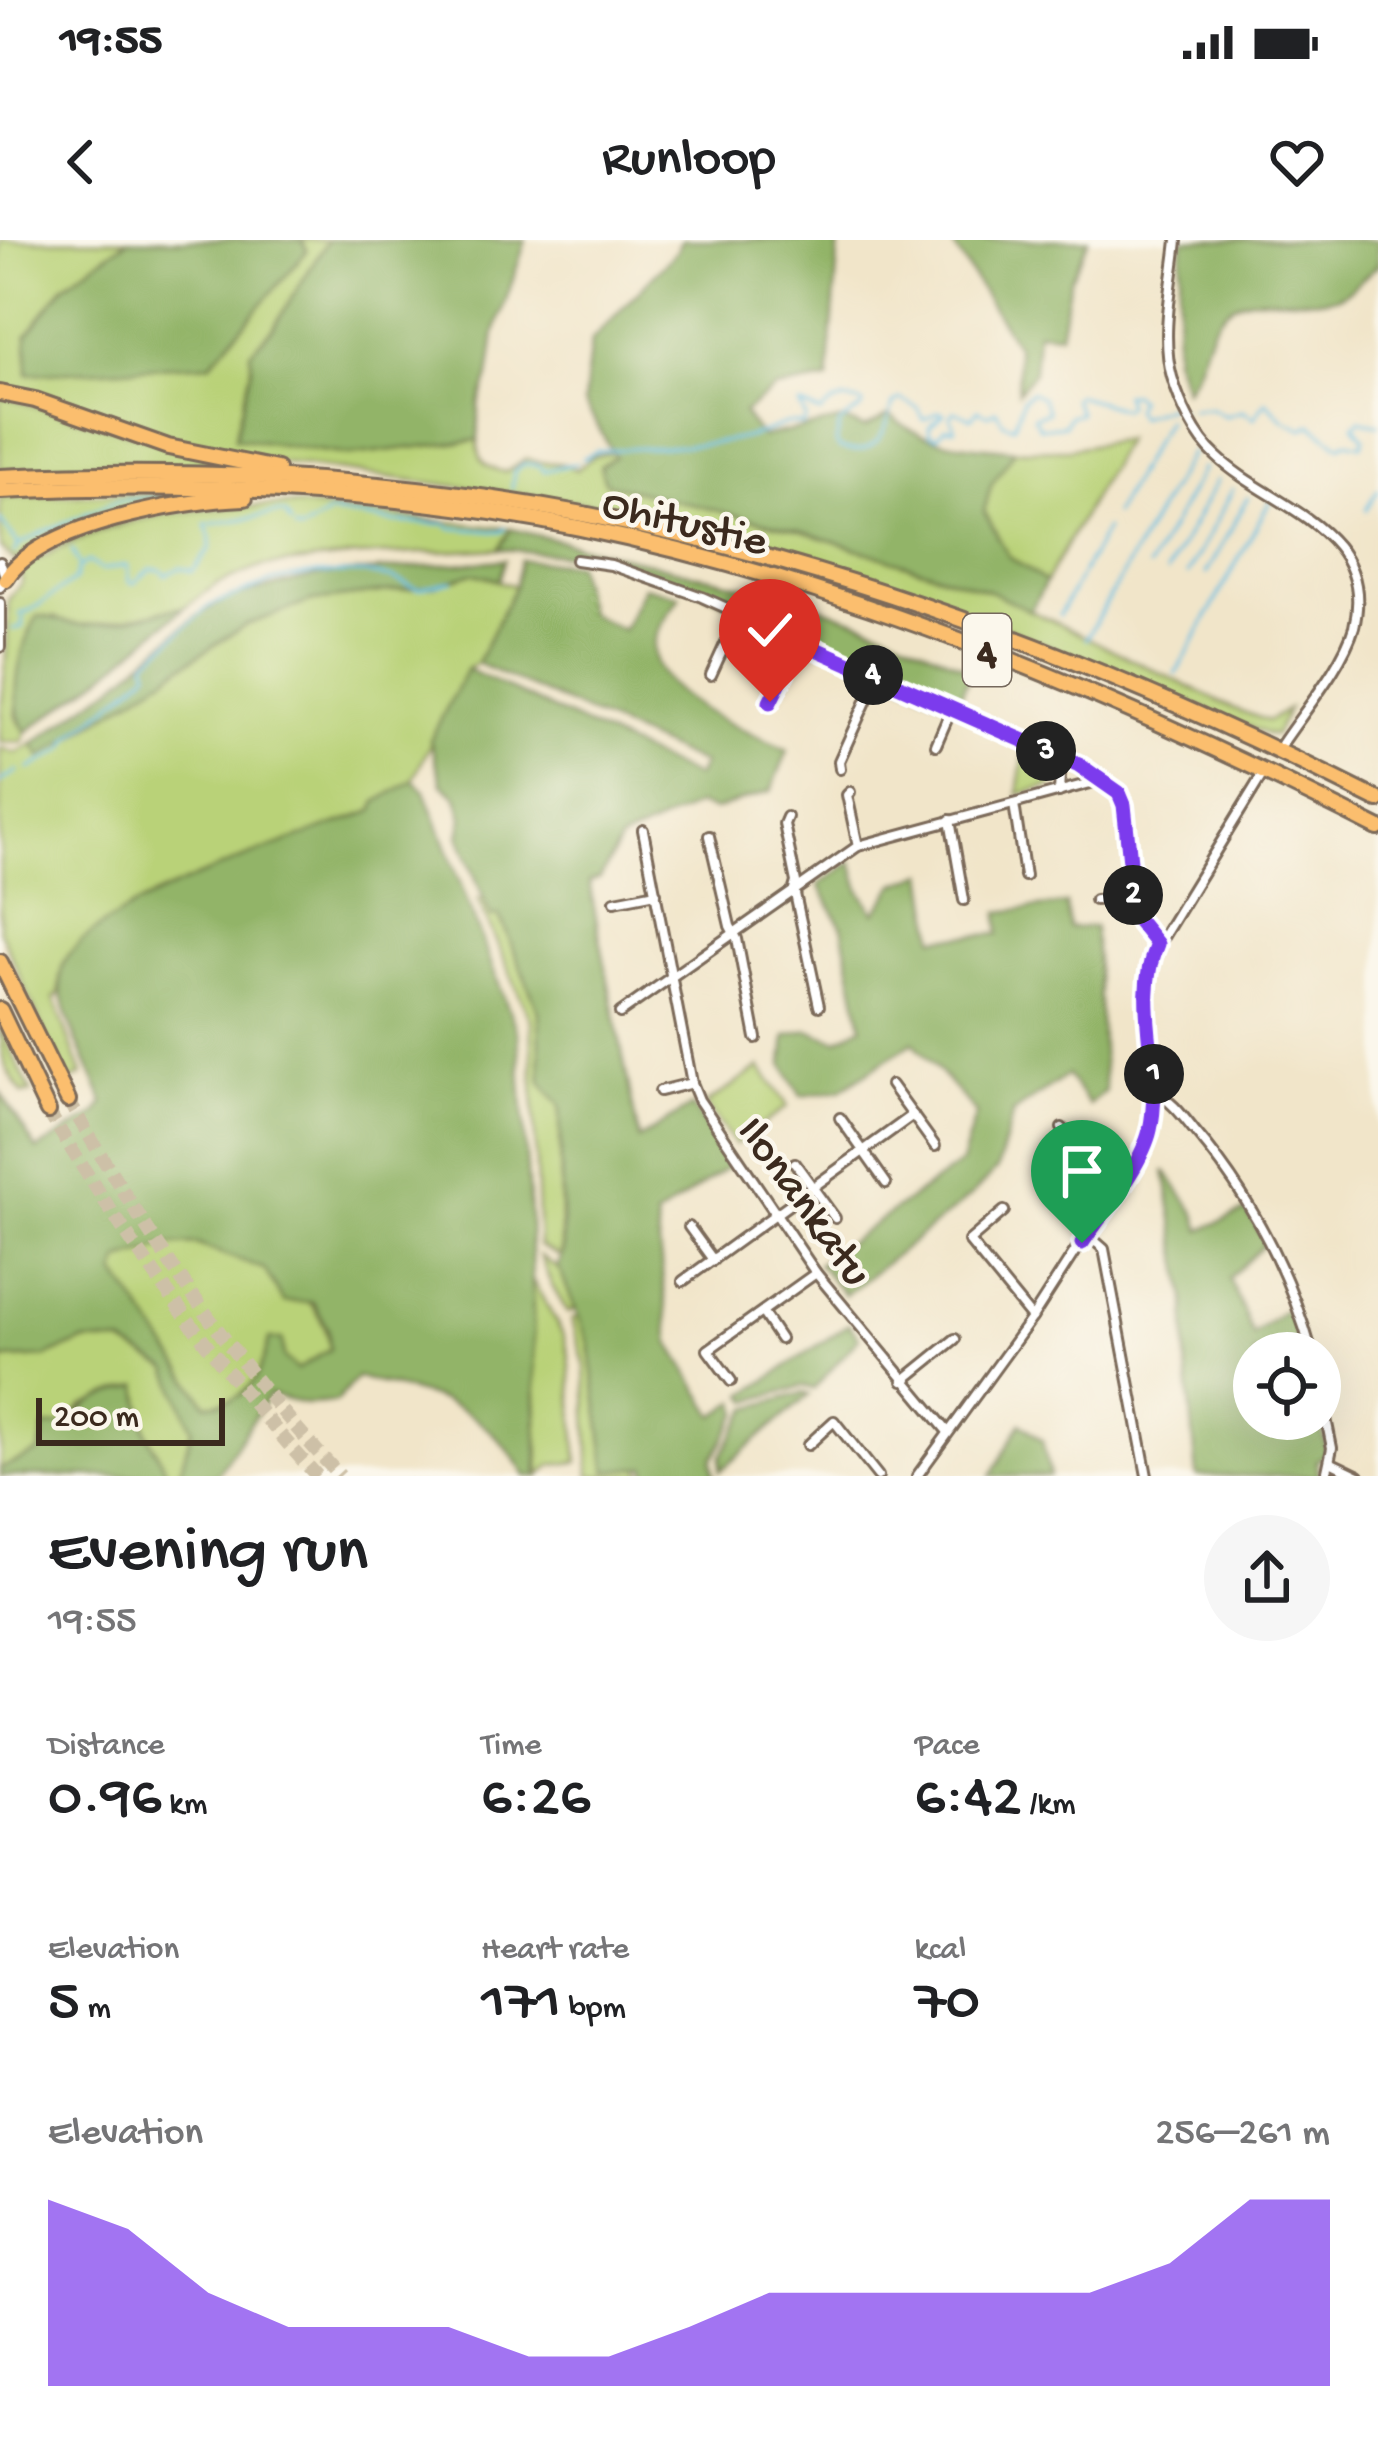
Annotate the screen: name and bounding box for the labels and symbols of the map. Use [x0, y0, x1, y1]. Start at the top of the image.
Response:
street label: Ohitustie [596, 479, 773, 572]
pin [719, 579, 821, 702]
road number: 4 [963, 614, 1011, 686]
pin: 4 [843, 645, 903, 705]
pin: 3 [1016, 721, 1076, 781]
pin: 2 [1103, 865, 1163, 925]
pin: 1 [1124, 1044, 1184, 1104]
street label: Ilonankatu [723, 1108, 881, 1298]
pin [1031, 1120, 1133, 1243]
scale bar [36, 1392, 225, 1445]

